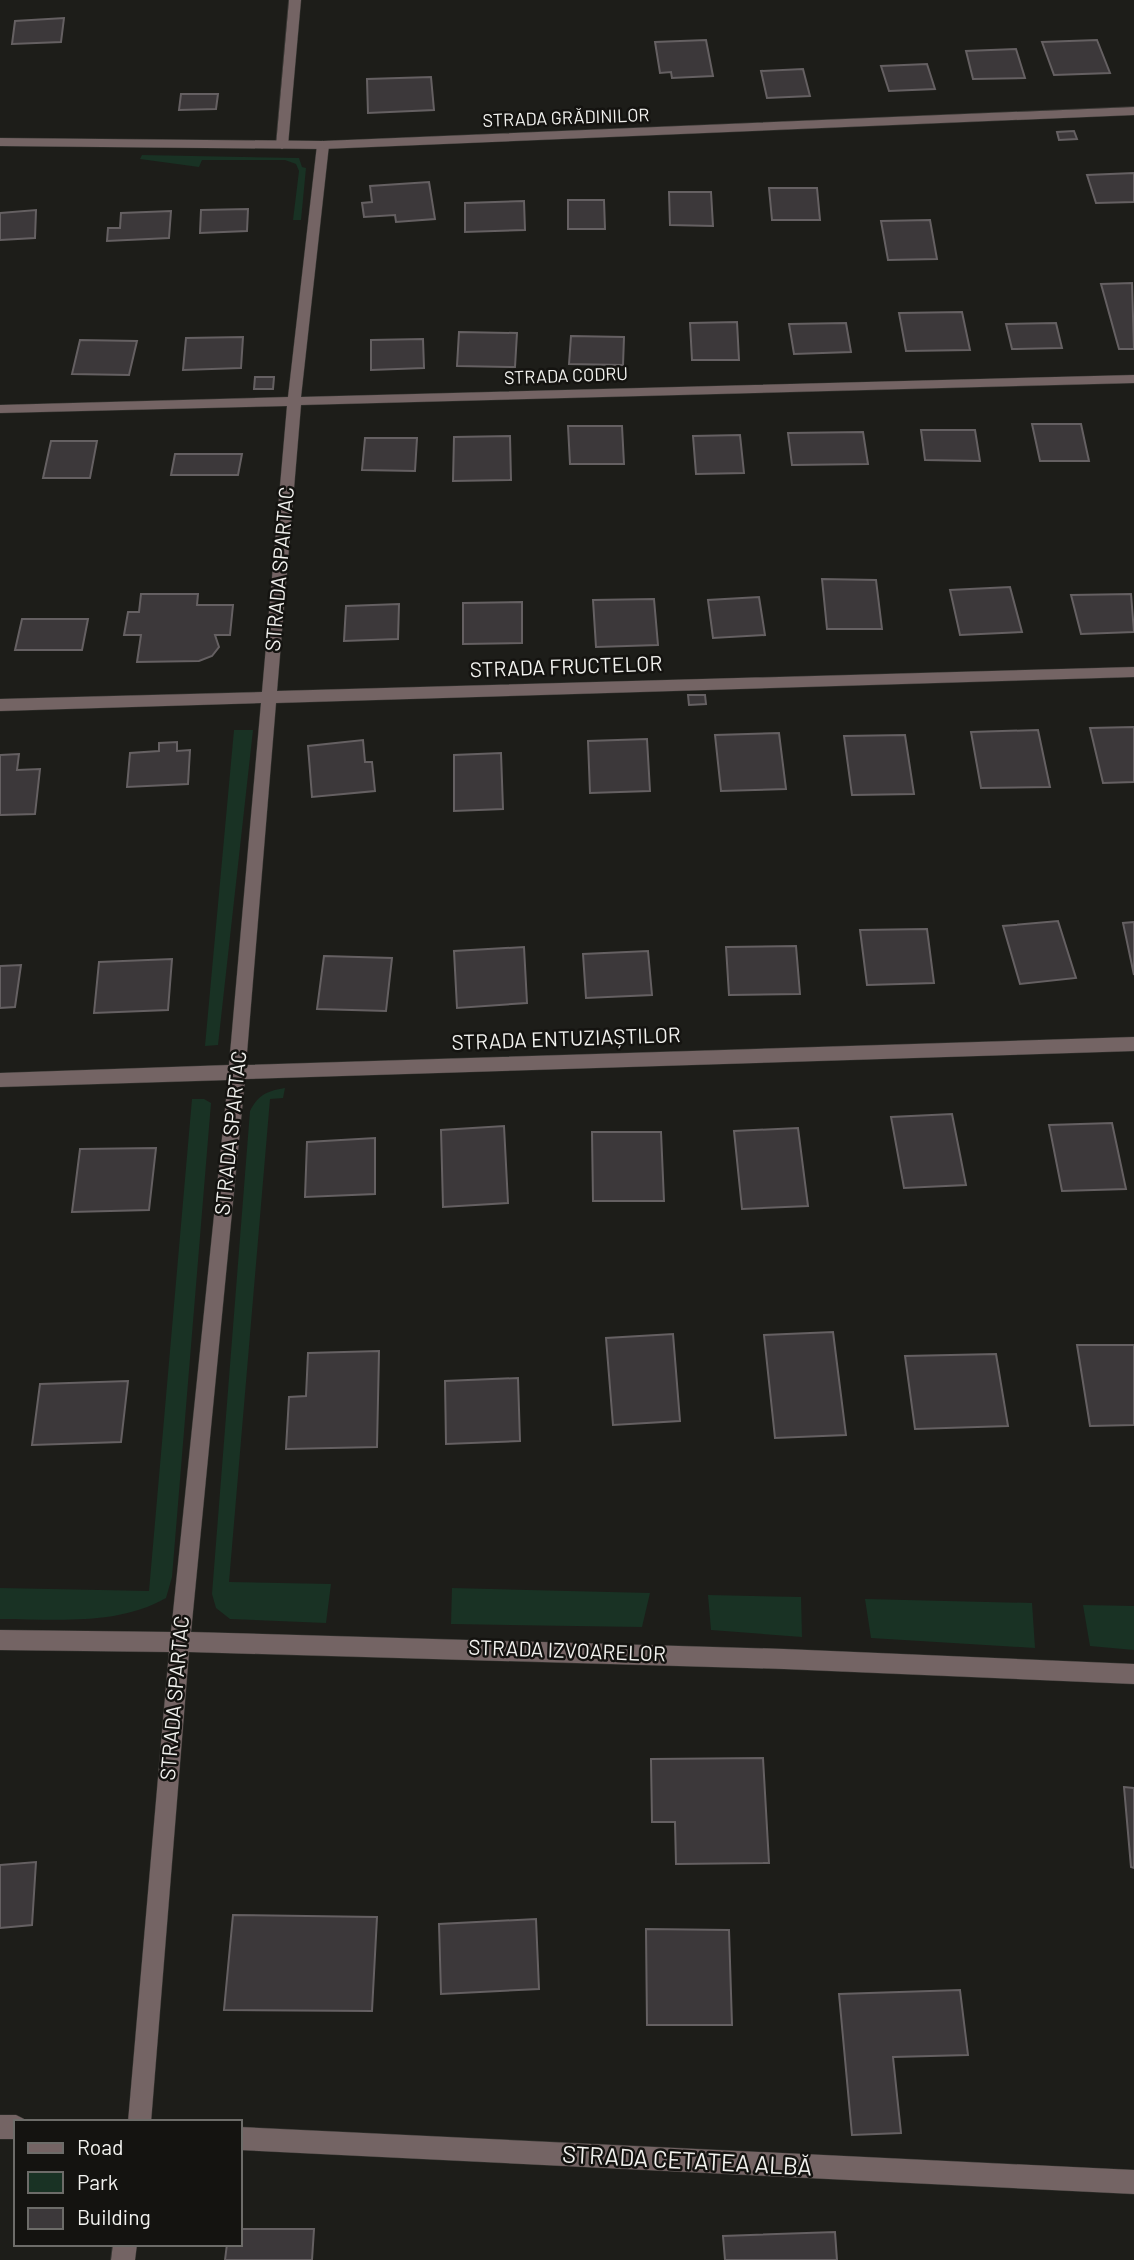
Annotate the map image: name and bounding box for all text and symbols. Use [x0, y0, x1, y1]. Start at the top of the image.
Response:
street label: STRADA GRĂDINILOR [482, 103, 650, 131]
street label: STRADA CODRU [504, 362, 628, 388]
street label: STRADA SPARTAC [259, 485, 298, 652]
street label: STRADA FRUCTELOR [469, 650, 663, 681]
street label: STRADA ENTUZIAȘTILOR [451, 1021, 681, 1054]
street label: STRADA SPARTAC [208, 1049, 251, 1216]
street label: STRADA SPARTAC [154, 1614, 193, 1781]
street label: STRADA IZVOARELOR [468, 1634, 666, 1665]
legend [14, 2120, 242, 2246]
text: Road [77, 2134, 123, 2159]
street label: STRADA CETATEA ALBĂ [561, 2138, 813, 2181]
text: Park [77, 2169, 118, 2194]
text: Building [77, 2204, 151, 2229]

